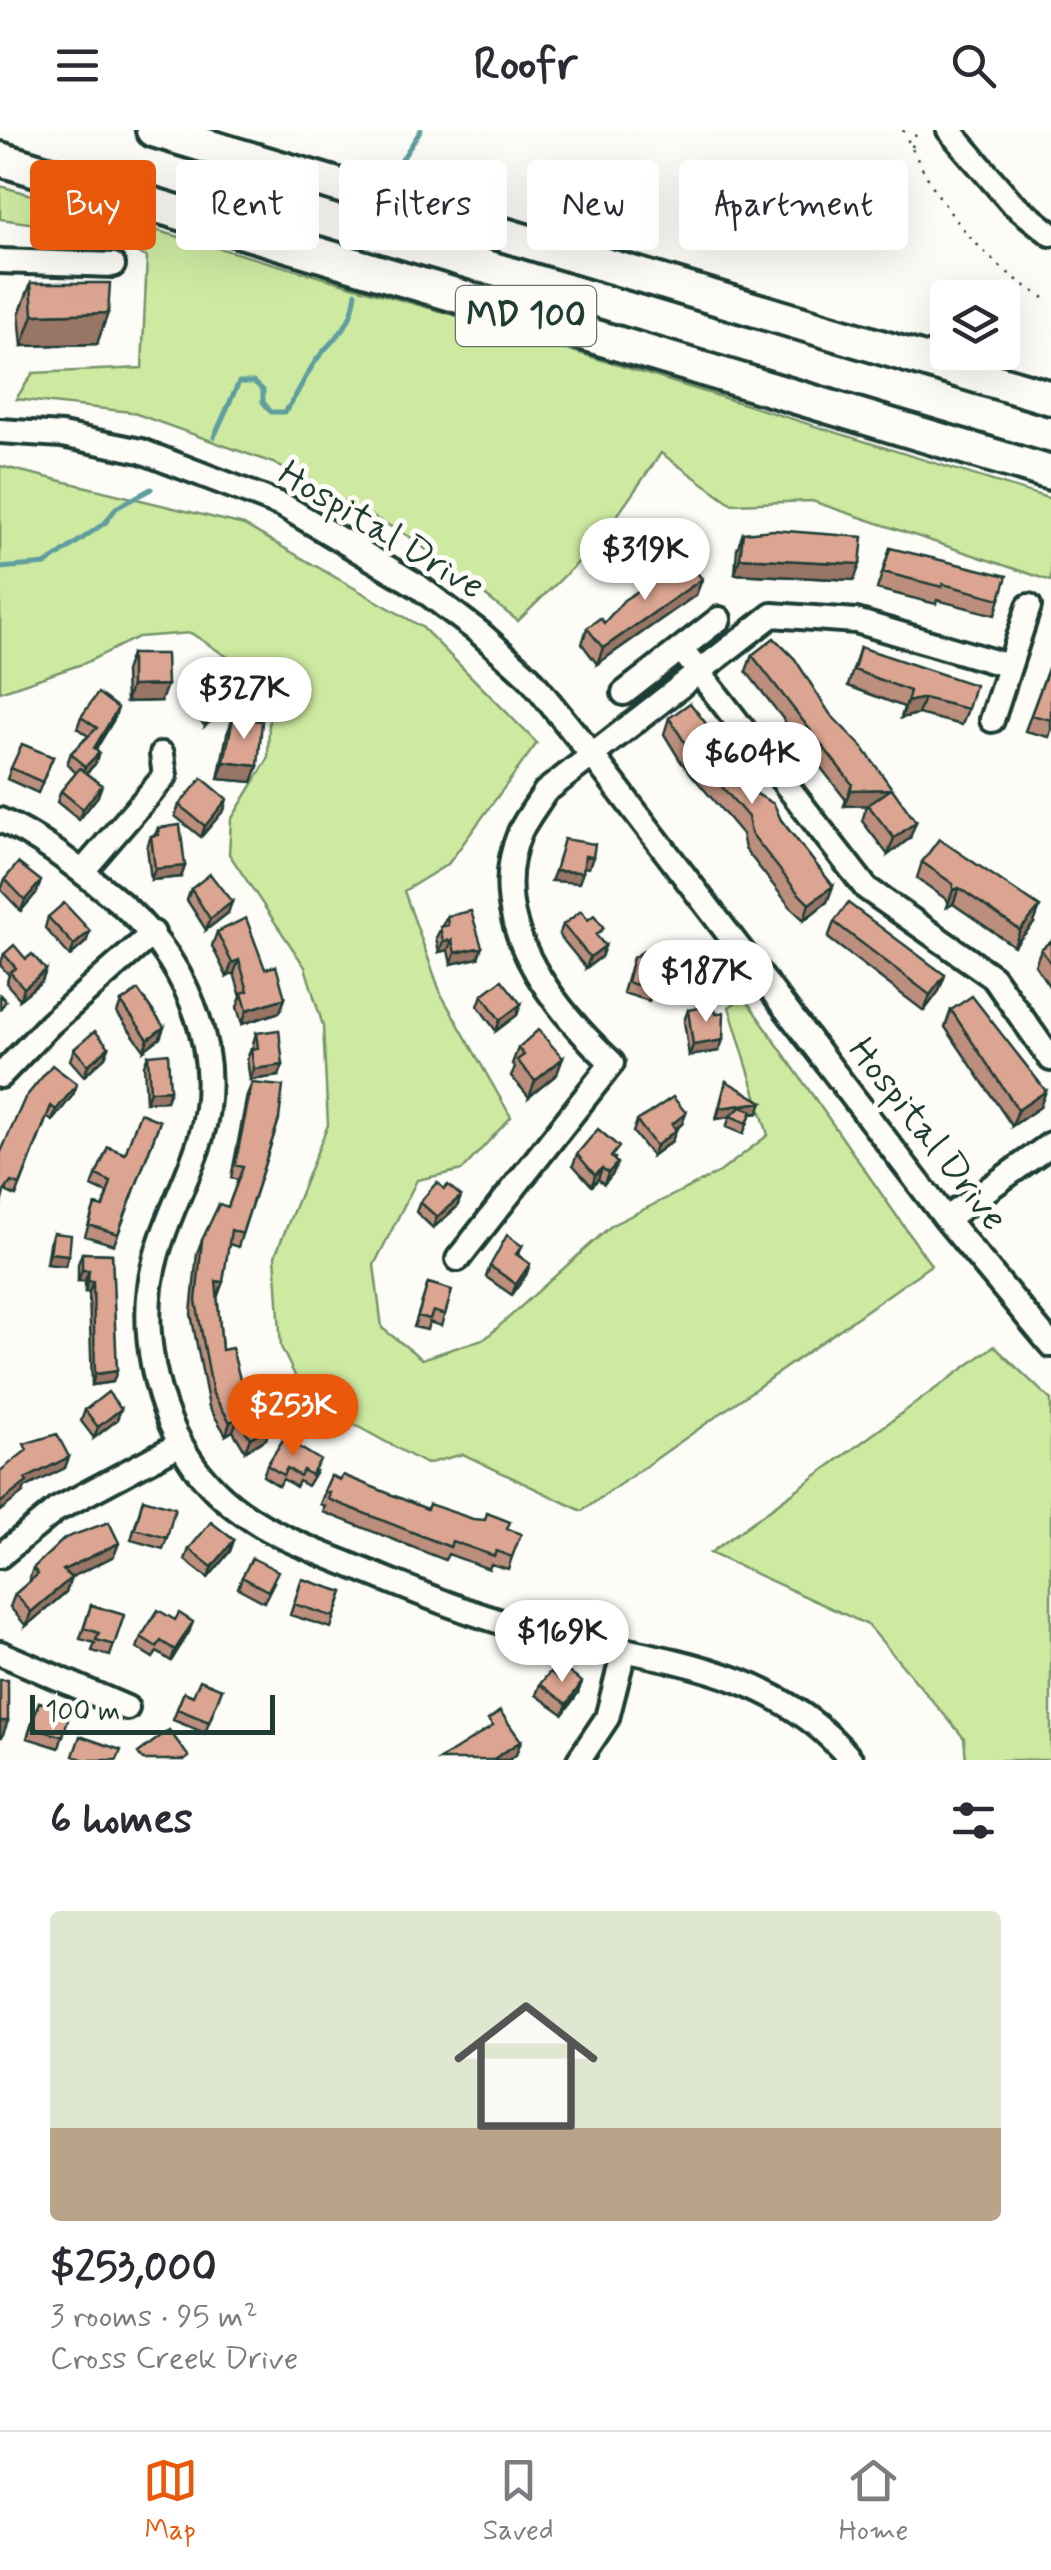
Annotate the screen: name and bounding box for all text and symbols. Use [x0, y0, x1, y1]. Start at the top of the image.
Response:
text: Roofr [474, 36, 577, 95]
icon: menu [50, 38, 105, 93]
icon: search [946, 38, 1001, 93]
chip: Buy [30, 160, 156, 250]
chip: Rent [176, 160, 319, 250]
chip: Filters [339, 160, 507, 250]
chip: New [527, 160, 659, 250]
chip: Apartment [679, 160, 908, 250]
map controls [930, 280, 1020, 370]
button: layers [930, 280, 1020, 370]
road number: MD 100 [456, 286, 596, 346]
street label: Hospital Drive [269, 450, 493, 612]
pin: $319K [575, 518, 715, 603]
text: $319K [602, 529, 688, 571]
pin: $327K [174, 657, 314, 742]
text: $327K [199, 668, 289, 710]
pin: $604K [682, 722, 822, 807]
text: $604K [705, 733, 799, 775]
pin: $187K [636, 940, 776, 1025]
text: $187K [660, 951, 752, 993]
street label: Hospital Drive [836, 1028, 1018, 1242]
pin: $253K [223, 1374, 363, 1459]
text: $253K [249, 1385, 337, 1427]
pin: $169K [492, 1600, 632, 1685]
text: $169K [517, 1611, 607, 1653]
scale bar [30, 1690, 275, 1734]
text: 100 m [45, 1694, 120, 1731]
text: 6 homes [50, 1793, 193, 1848]
icon: filters [946, 1793, 1001, 1848]
icon: home [436, 1976, 616, 2156]
text: $253,000 [50, 2241, 217, 2296]
text: 3 rooms · 95 m² [50, 2296, 258, 2338]
text: Cross Creek Drive [50, 2338, 298, 2380]
tab: Map [143, 2453, 198, 2550]
tab: Saved [483, 2453, 554, 2550]
tab: Home [839, 2453, 908, 2550]

